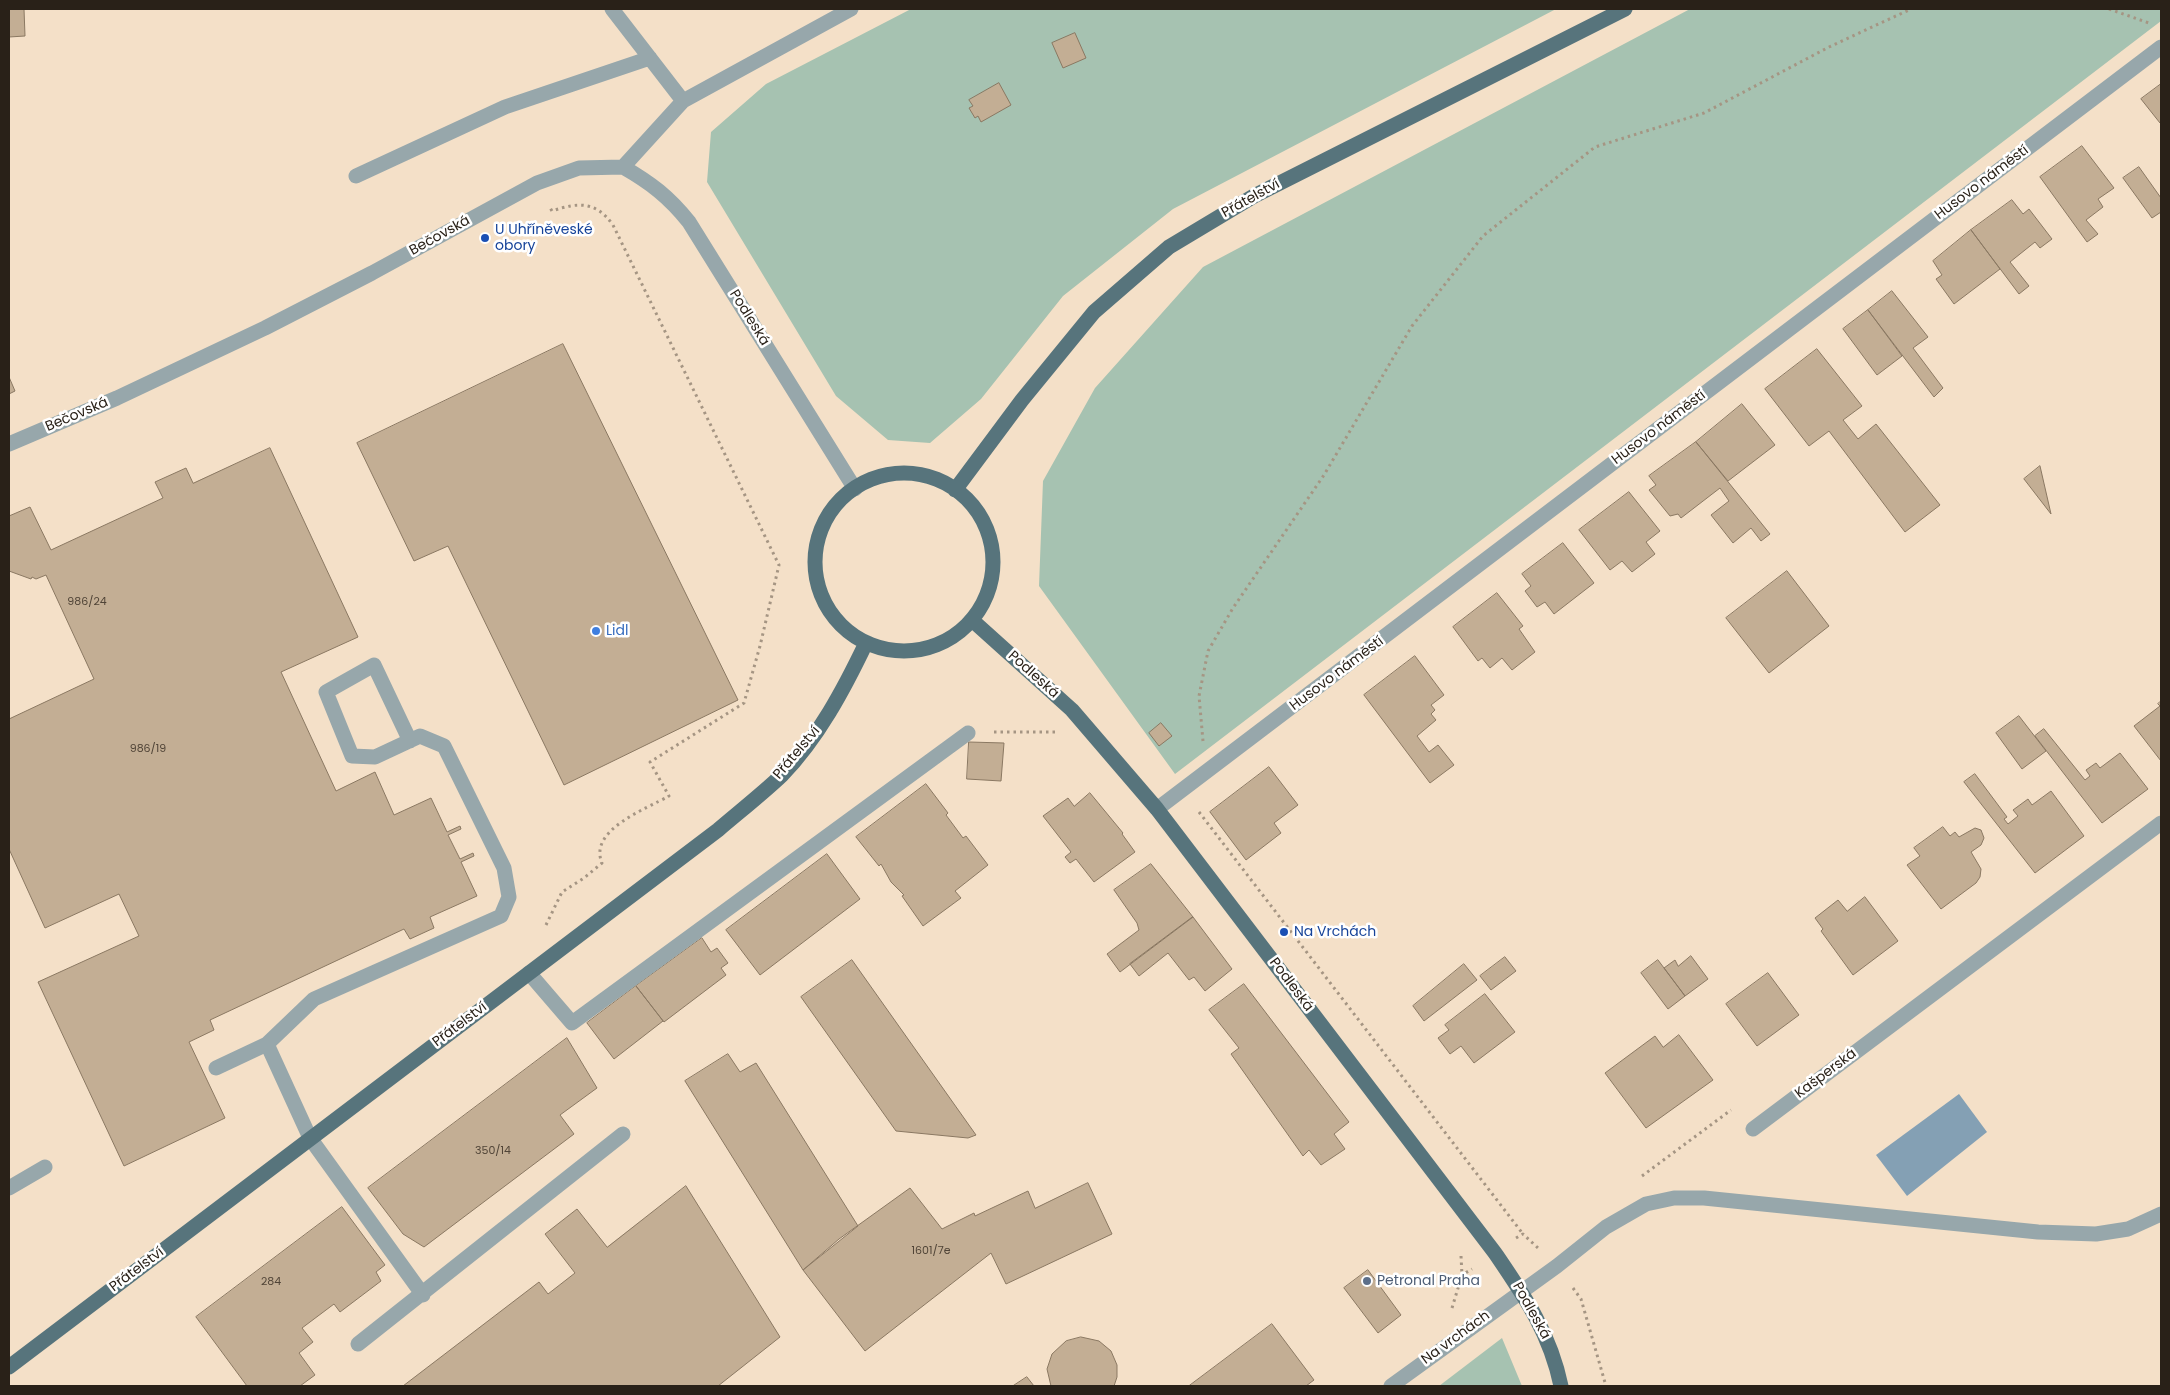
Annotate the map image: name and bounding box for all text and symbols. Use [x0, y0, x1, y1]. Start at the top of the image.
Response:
street label: Husovo náměstí [1932, 142, 2032, 224]
street label: Přátelství [1219, 176, 1283, 222]
street label: Bečovská [407, 213, 473, 259]
place label: U Uhříněveské obory [495, 222, 593, 254]
marker: U Uhříněveské obory [479, 232, 491, 244]
street label: Podleská [725, 287, 773, 349]
street label: Husovo náměstí [1609, 387, 1709, 469]
street label: Bečovská [43, 394, 111, 436]
house number: 986/24 [67, 595, 107, 609]
place label: Lidl [606, 623, 628, 639]
marker: Lidl [590, 625, 602, 637]
street label: Husovo náměstí [1287, 633, 1387, 715]
street label: Podleská [1004, 648, 1062, 702]
street label: Přátelství [770, 723, 824, 783]
house number: 986/19 [130, 742, 166, 756]
place label: Na Vrchách [1294, 924, 1376, 940]
marker: Na Vrchách [1278, 926, 1290, 938]
street label: Podleská [1265, 955, 1317, 1015]
street label: Přátelství [430, 999, 490, 1051]
street label: Kašperská [1792, 1045, 1860, 1103]
house number: 350/14 [475, 1144, 511, 1158]
street label: Přátelství [107, 1244, 167, 1296]
house number: 1601/7e [912, 1244, 950, 1258]
place label: Petronal Praha [1377, 1273, 1480, 1289]
house number: 284 [261, 1275, 281, 1289]
marker: Petronal Praha [1361, 1275, 1373, 1287]
street label: Podleská [1508, 1280, 1554, 1342]
street label: Na vrchách [1418, 1308, 1494, 1368]

